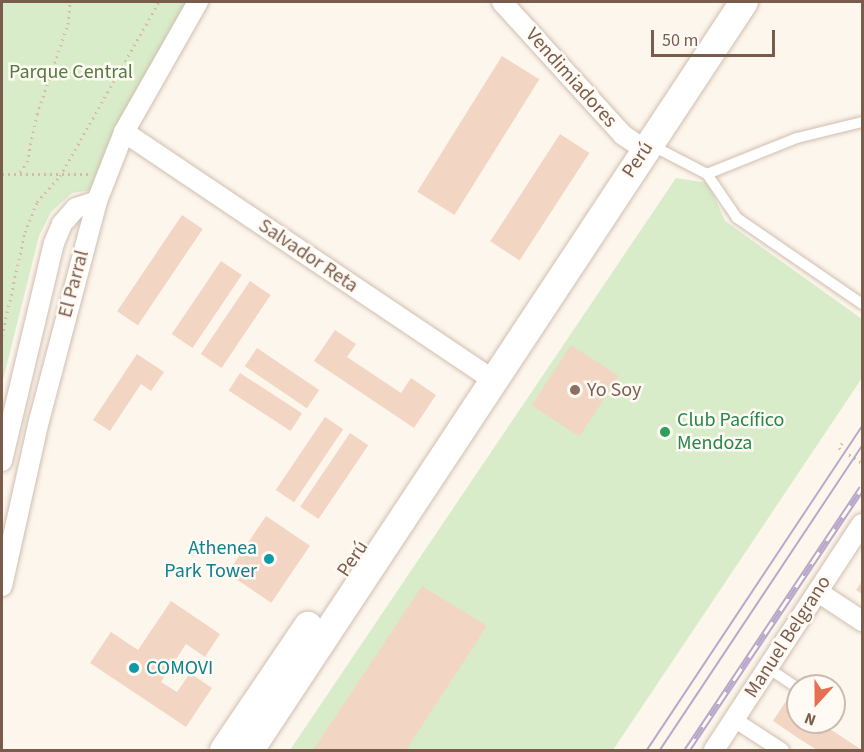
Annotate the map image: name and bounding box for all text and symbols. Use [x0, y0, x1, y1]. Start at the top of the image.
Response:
scale bar [654, 18, 778, 56]
street label: Vendimiadores [520, 23, 622, 133]
text: 50 m [662, 28, 698, 53]
park label: Parque Central [9, 60, 133, 84]
street label: Perú [617, 137, 659, 183]
street label: Salvador Reta [254, 214, 362, 298]
street label: El Parral [54, 248, 94, 320]
place label: Yo Soy [587, 378, 641, 402]
marker: Yo Soy [568, 383, 582, 397]
place label: Club Pacífico Mendoza [677, 408, 784, 455]
marker: Club Pacífico Mendoza [658, 425, 672, 439]
place label: Athenea Park Tower [164, 536, 257, 583]
street label: Perú [332, 536, 374, 582]
marker: Athenea Park Tower [262, 552, 276, 566]
street label: Manuel Belgrano [740, 571, 836, 703]
place label: COMOVI [146, 656, 213, 680]
marker: COMOVI [127, 661, 141, 675]
north arrow [786, 674, 846, 734]
text: N [801, 707, 819, 731]

